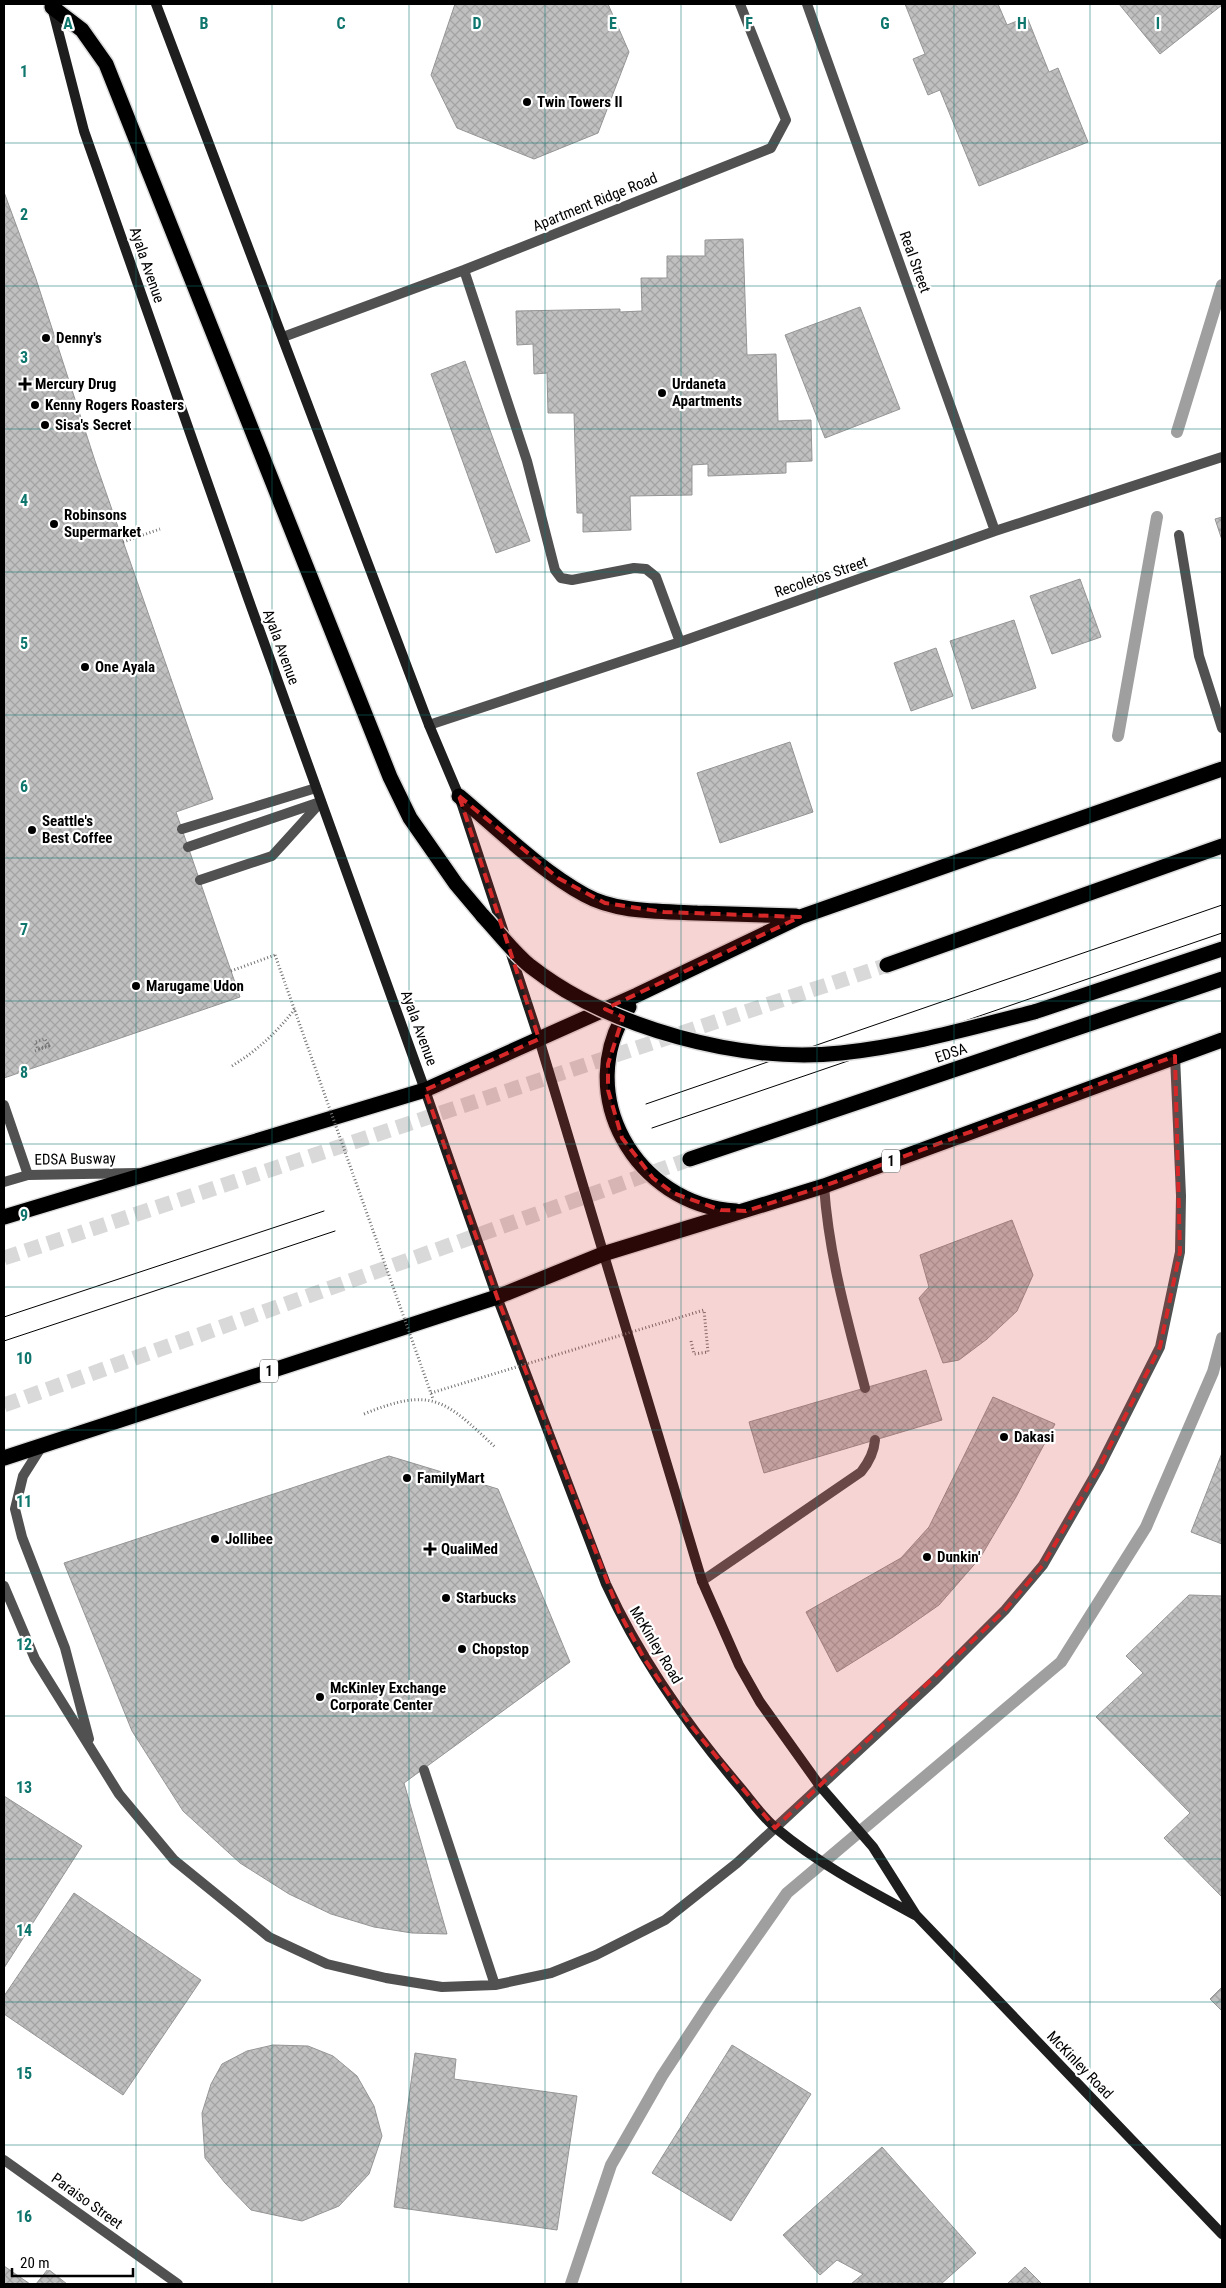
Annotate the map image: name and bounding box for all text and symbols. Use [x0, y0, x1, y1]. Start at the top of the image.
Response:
text: A [63, 14, 73, 33]
text: B [200, 14, 209, 33]
text: C [336, 14, 346, 33]
text: D [472, 14, 482, 33]
text: E [609, 14, 617, 33]
text: F [745, 14, 753, 33]
text: G [880, 14, 890, 33]
text: H [1017, 14, 1027, 33]
text: I [1156, 14, 1160, 33]
text: 1 [20, 62, 28, 81]
place label: Twin Towers II [537, 93, 623, 111]
marker: Twin Towers II [521, 96, 533, 108]
street label: Apartment Ridge Road [530, 169, 660, 235]
text: 2 [20, 205, 28, 224]
street label: Ayala Avenue [126, 225, 168, 305]
street label: Real Street [896, 229, 934, 295]
place label: Denny's [56, 329, 102, 347]
marker: Denny's [40, 332, 52, 344]
text: 3 [20, 348, 28, 367]
place label: Mercury Drug [35, 375, 116, 393]
place label: Urdaneta Apartments [672, 375, 742, 410]
marker: Mercury Drug [19, 378, 31, 390]
marker: Urdaneta Apartments [656, 387, 668, 399]
place label: Kenny Rogers Roasters [45, 396, 184, 414]
marker: Kenny Rogers Roasters [29, 399, 41, 411]
place label: Sisa's Secret [55, 416, 132, 434]
marker: Sisa's Secret [39, 419, 51, 431]
text: 4 [20, 491, 28, 510]
place label: Robinsons Supermarket [64, 506, 141, 541]
marker: Robinsons Supermarket [48, 518, 60, 530]
street label: Recoletos Street [772, 553, 870, 601]
street label: Ayala Avenue [259, 607, 303, 687]
text: 5 [20, 634, 28, 653]
place label: One Ayala [95, 658, 155, 676]
marker: One Ayala [79, 661, 91, 673]
text: 6 [20, 777, 28, 796]
place label: Seattle's Best Coffee [42, 812, 112, 847]
marker: Seattle's Best Coffee [26, 824, 38, 836]
text: 7 [20, 920, 28, 939]
place label: Marugame Udon [146, 977, 244, 995]
marker: Marugame Udon [130, 980, 142, 992]
street label: Ayala Avenue [397, 988, 441, 1068]
street label: EDSA [933, 1039, 970, 1067]
text: 8 [20, 1063, 28, 1082]
street label: EDSA Busway [34, 1149, 116, 1169]
road number: 1 [882, 1150, 900, 1172]
text: 9 [20, 1206, 28, 1225]
text: 10 [16, 1349, 32, 1368]
road number: 1 [260, 1360, 278, 1382]
place label: Dakasi [1014, 1428, 1054, 1446]
marker: Dakasi [998, 1431, 1010, 1443]
place label: FamilyMart [417, 1469, 485, 1487]
marker: FamilyMart [401, 1472, 413, 1484]
text: 11 [16, 1492, 32, 1511]
place label: Jollibee [225, 1530, 273, 1548]
marker: Jollibee [209, 1533, 221, 1545]
place label: QualiMed [441, 1540, 498, 1558]
marker: QualiMed [423, 1542, 437, 1556]
place label: Dunkin' [937, 1548, 981, 1566]
marker: Dunkin' [921, 1551, 933, 1563]
place label: Starbucks [456, 1589, 517, 1607]
marker: Starbucks [440, 1592, 452, 1604]
street label: McKinley Road [626, 1603, 686, 1687]
text: 12 [16, 1635, 32, 1654]
place label: Chopstop [472, 1640, 529, 1658]
marker: Chopstop [456, 1643, 468, 1655]
place label: McKinley Exchange Corporate Center [330, 1679, 446, 1714]
marker: McKinley Exchange Corporate Center [314, 1691, 326, 1703]
text: 13 [16, 1778, 32, 1797]
text: 14 [16, 1921, 32, 1940]
street label: McKinley Road [1043, 2027, 1117, 2103]
text: 15 [16, 2064, 32, 2083]
street label: Paraiso Street [48, 2169, 126, 2233]
text: 16 [16, 2207, 32, 2226]
scale bar [12, 2246, 134, 2278]
text: 20 m [20, 2254, 50, 2272]

